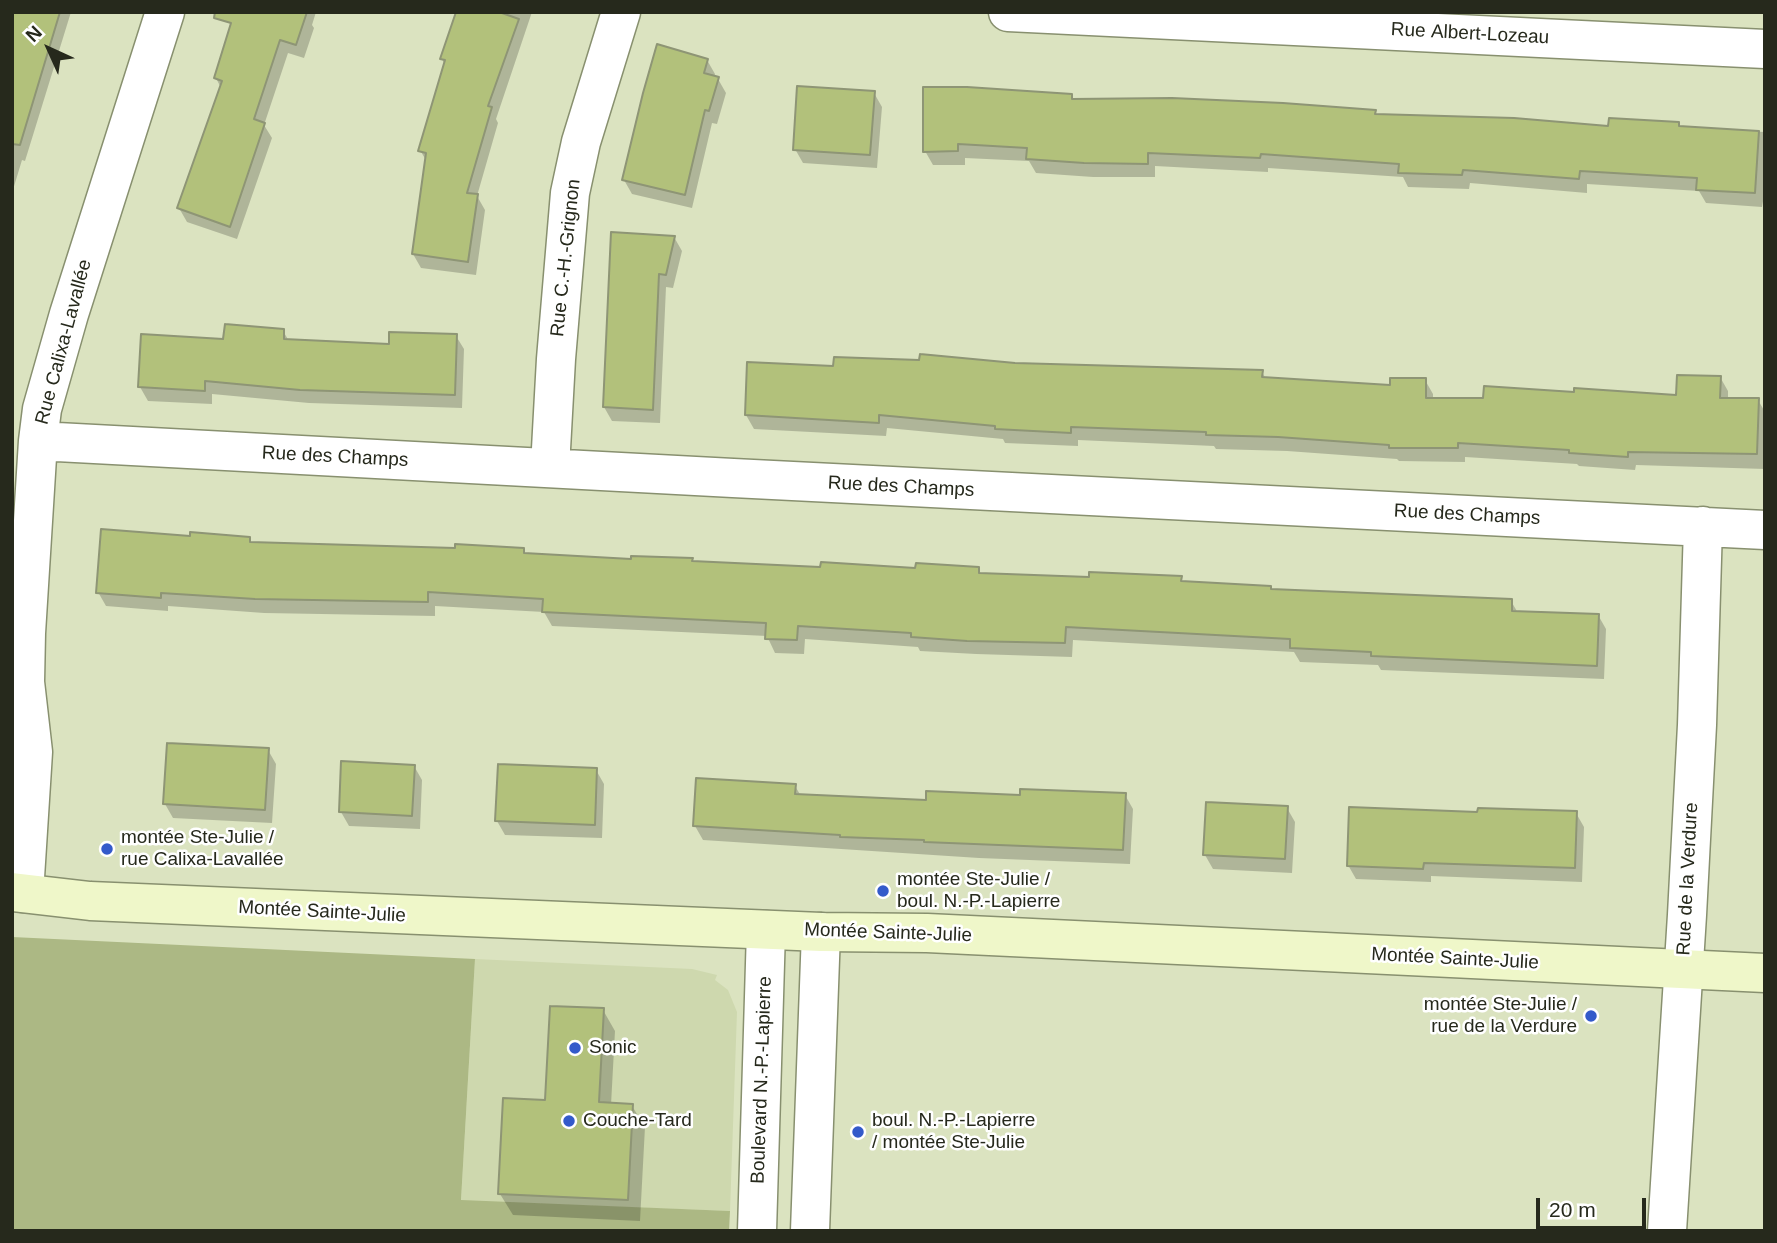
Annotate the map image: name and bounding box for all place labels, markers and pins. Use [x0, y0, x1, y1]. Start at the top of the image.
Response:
place label: montée Ste-Julie / rue Calixa-Lavallée [121, 827, 284, 871]
marker: montée Ste-Julie / rue Calixa-Lavallée [99, 841, 115, 857]
place label: montée Ste-Julie / boul. N.-P.-Lapierre [897, 869, 1060, 913]
marker: montée Ste-Julie / boul. N.-P.-Lapierre [875, 883, 891, 899]
place label: montée Ste-Julie / rue de la Verdure [1424, 994, 1577, 1038]
marker: montée Ste-Julie / rue de la Verdure [1583, 1008, 1599, 1024]
place label: Sonic [589, 1037, 637, 1059]
marker: Sonic [567, 1040, 583, 1056]
place label: Couche-Tard [583, 1110, 692, 1132]
place label: boul. N.-P.-Lapierre / montée Ste-Julie [872, 1110, 1035, 1154]
marker: Couche-Tard [561, 1113, 577, 1129]
marker: boul. N.-P.-Lapierre / montée Ste-Julie [850, 1124, 866, 1140]

